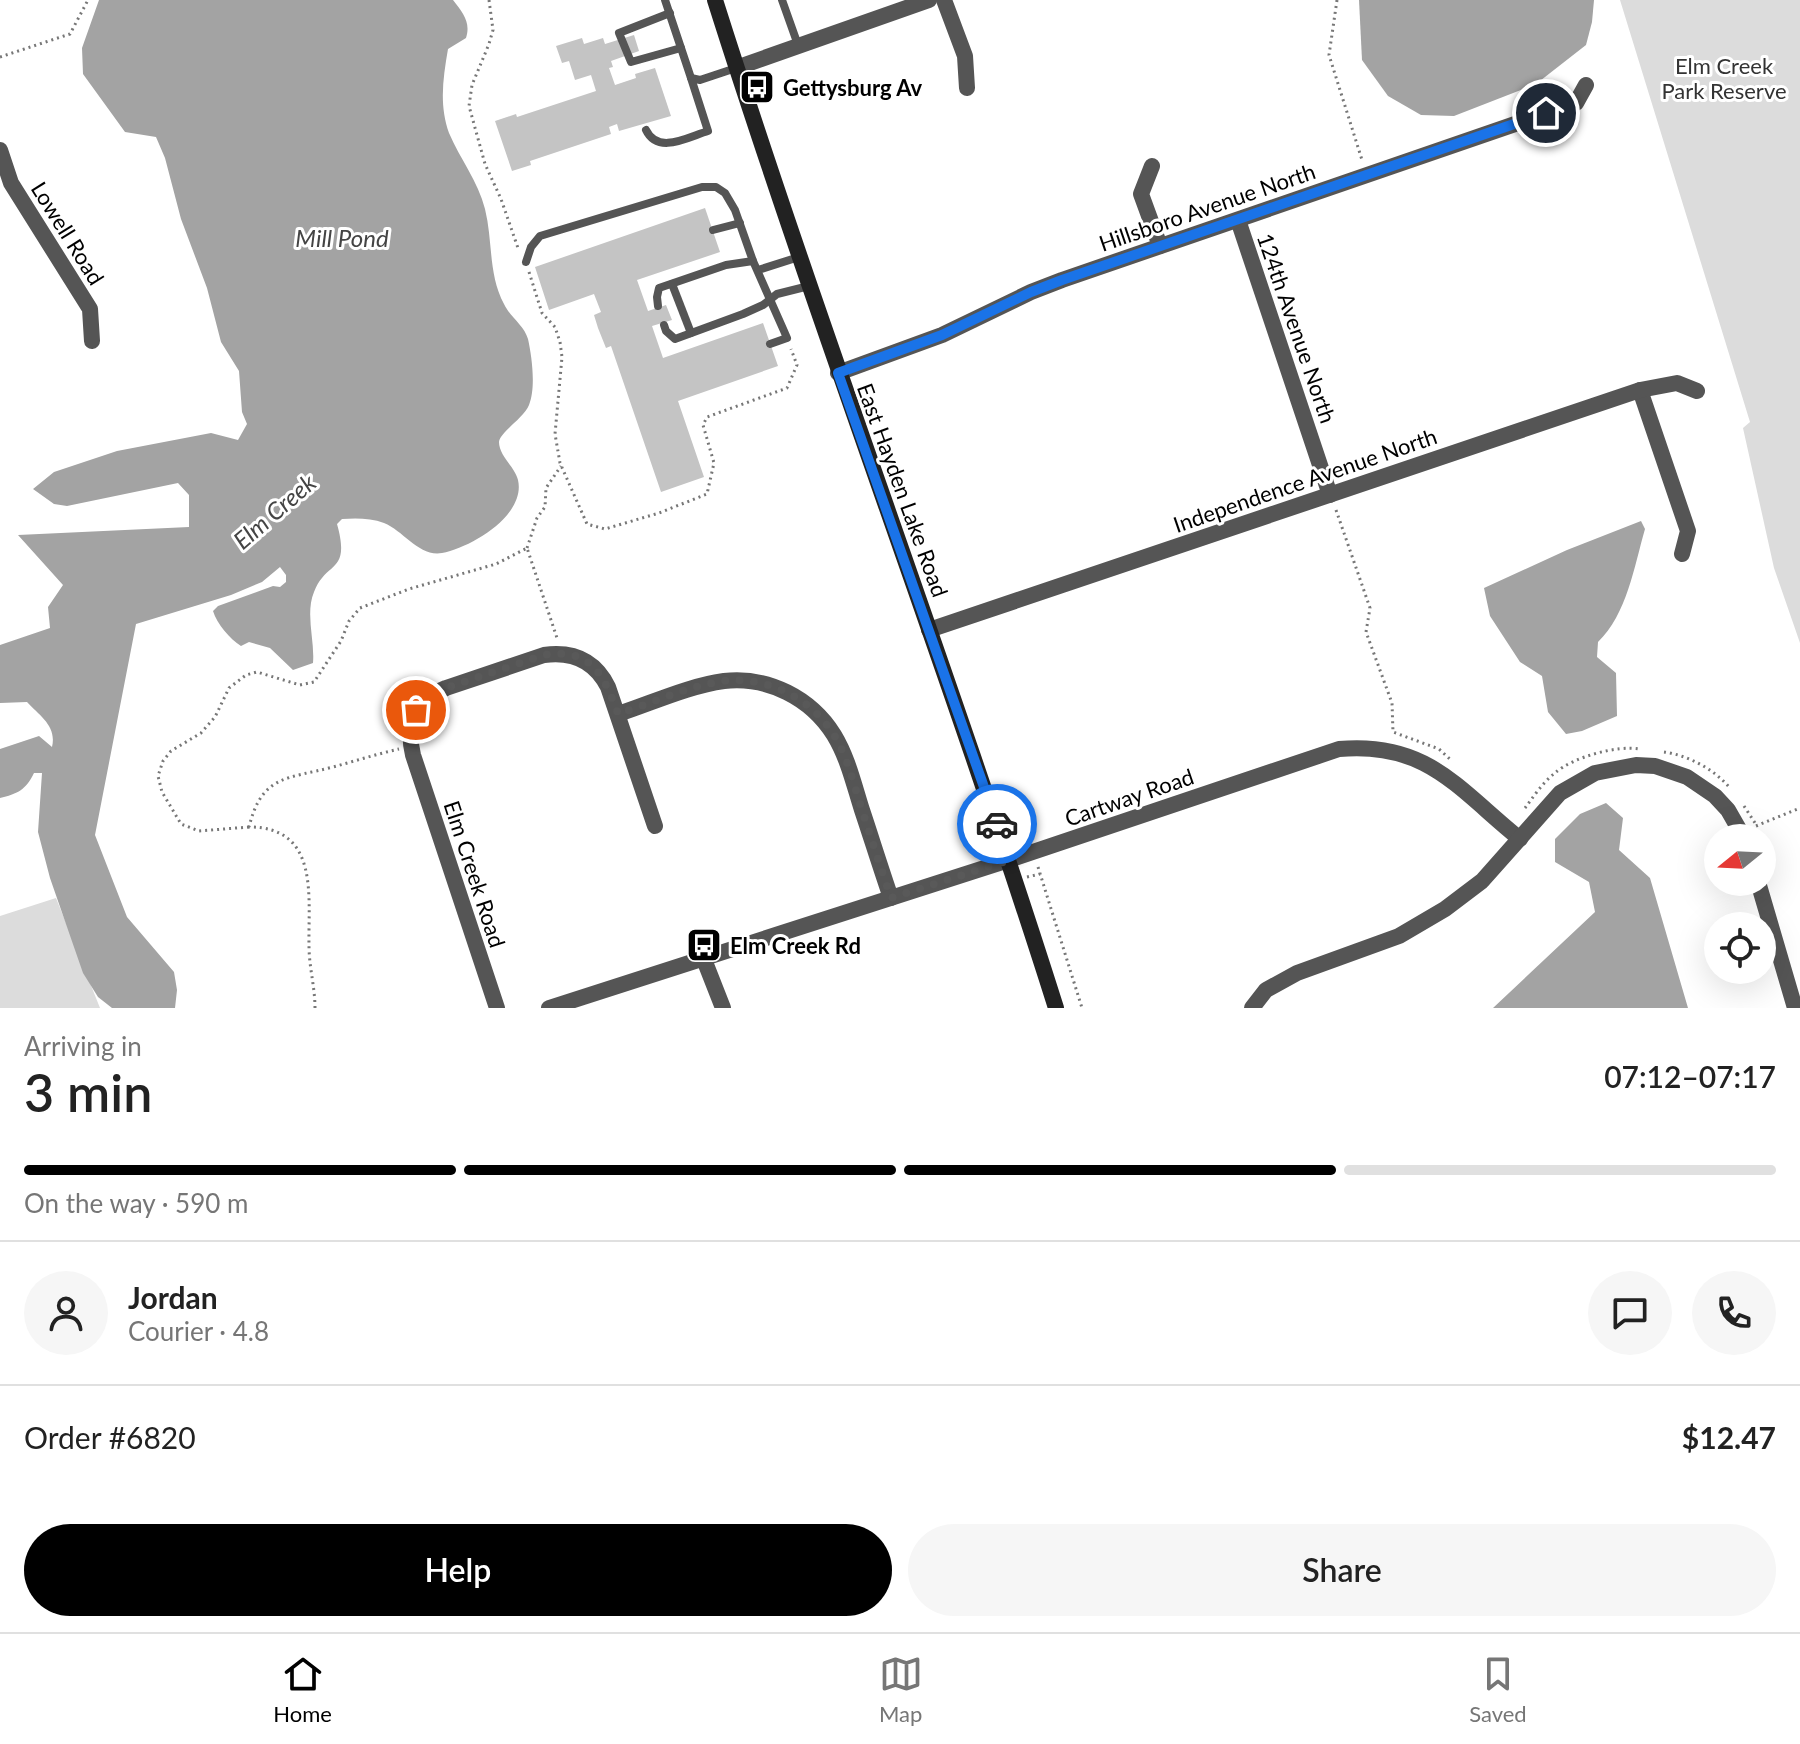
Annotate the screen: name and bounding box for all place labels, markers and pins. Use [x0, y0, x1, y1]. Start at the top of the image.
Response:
bus stop icon: Gettysburg Av [738, 68, 776, 106]
place label: Gettysburg Av [783, 74, 923, 101]
pin [1512, 79, 1580, 147]
pin [382, 676, 450, 744]
bus stop icon: Elm Creek Rd [685, 926, 723, 964]
place label: Elm Creek Rd [730, 932, 861, 959]

